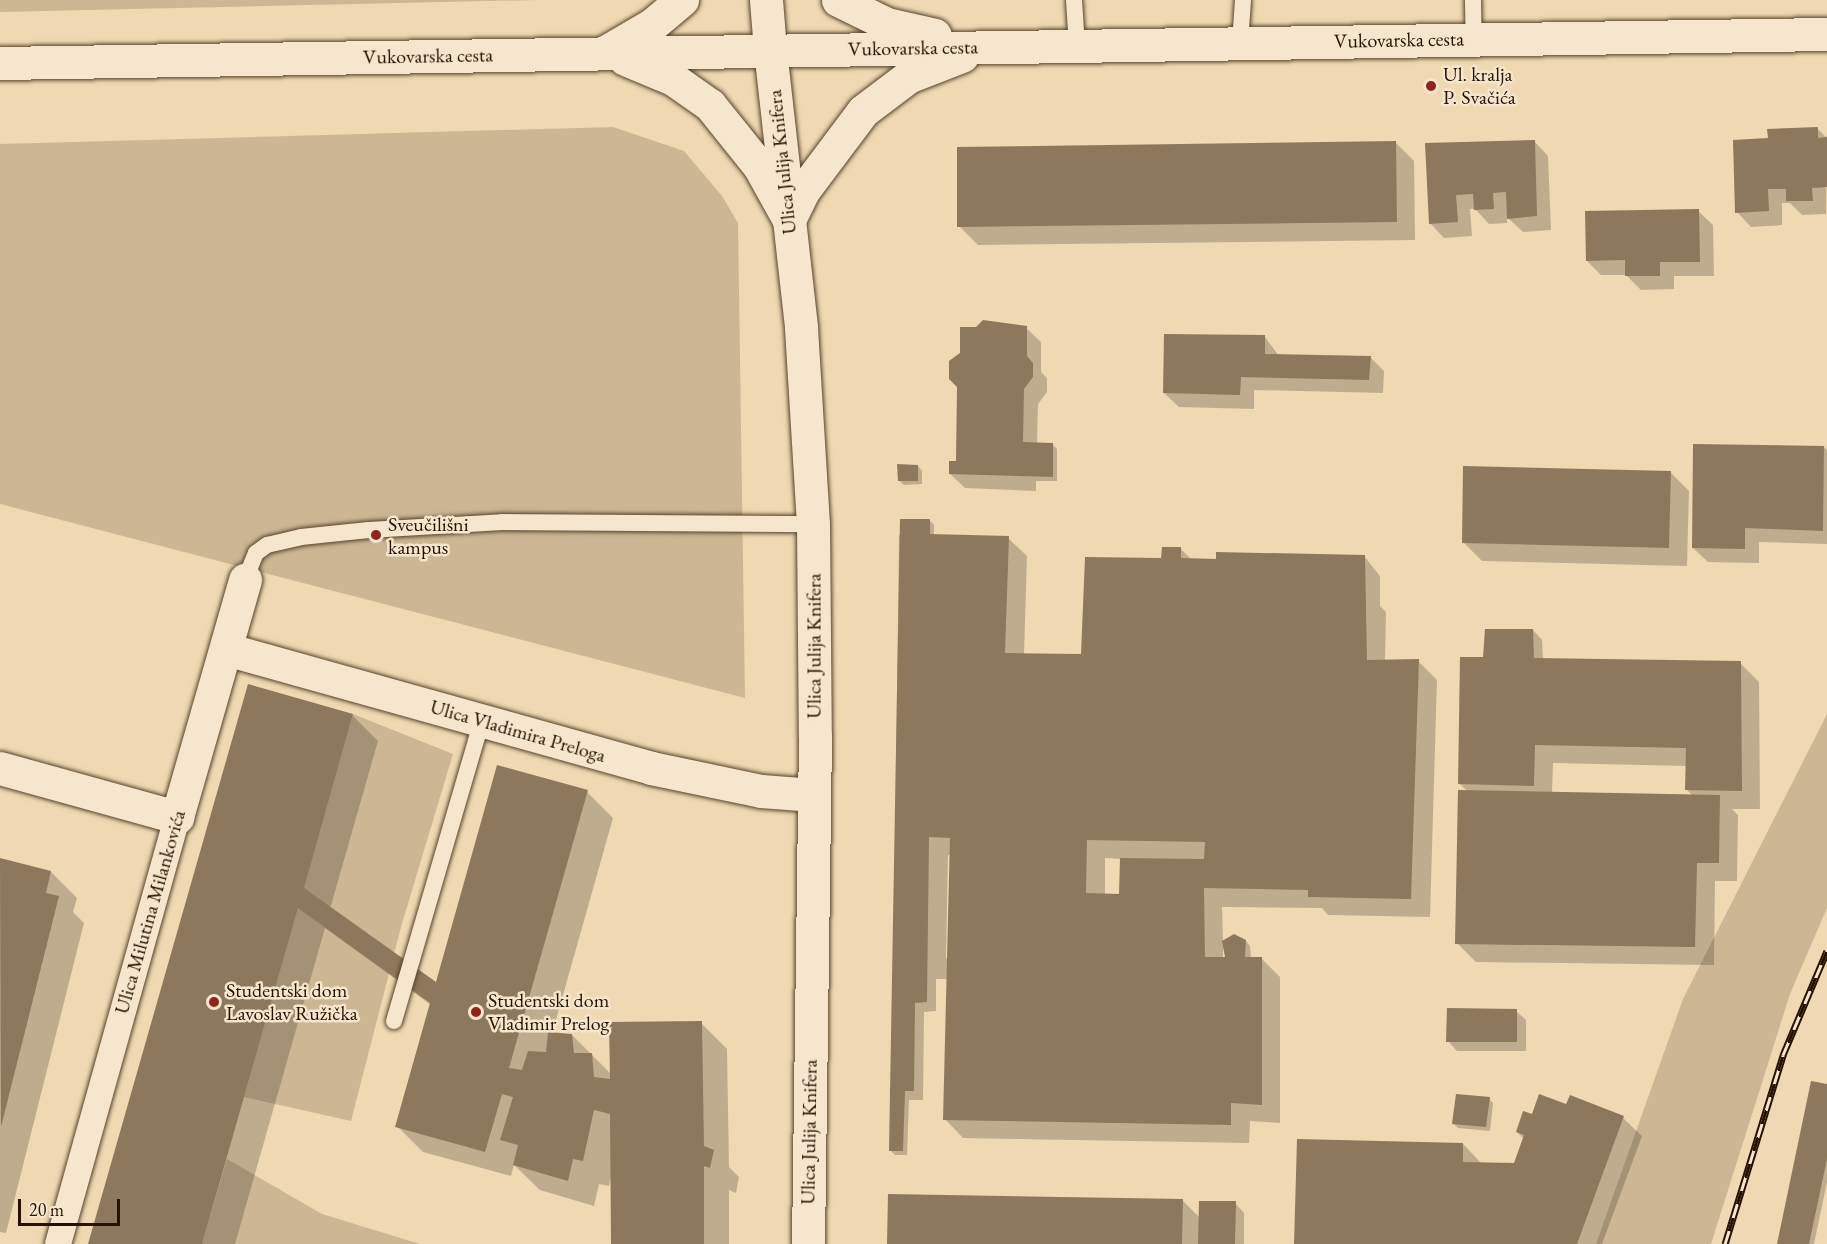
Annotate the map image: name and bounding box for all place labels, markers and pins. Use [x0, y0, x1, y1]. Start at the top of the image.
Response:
place label: Ul. kralja P. Svačića [1443, 62, 1516, 109]
marker: Ul. kralja P. Svačića [1424, 79, 1438, 93]
place label: Sveučilišni kampus [388, 512, 469, 559]
marker: Sveučilišni kampus [369, 528, 383, 542]
place label: Studentski dom Lavoslav Ružička [226, 978, 358, 1025]
place label: Studentski dom Vladimir Prelog [488, 988, 609, 1035]
marker: Studentski dom Lavoslav Ružička [207, 995, 221, 1009]
marker: Studentski dom Vladimir Prelog [469, 1005, 483, 1019]

